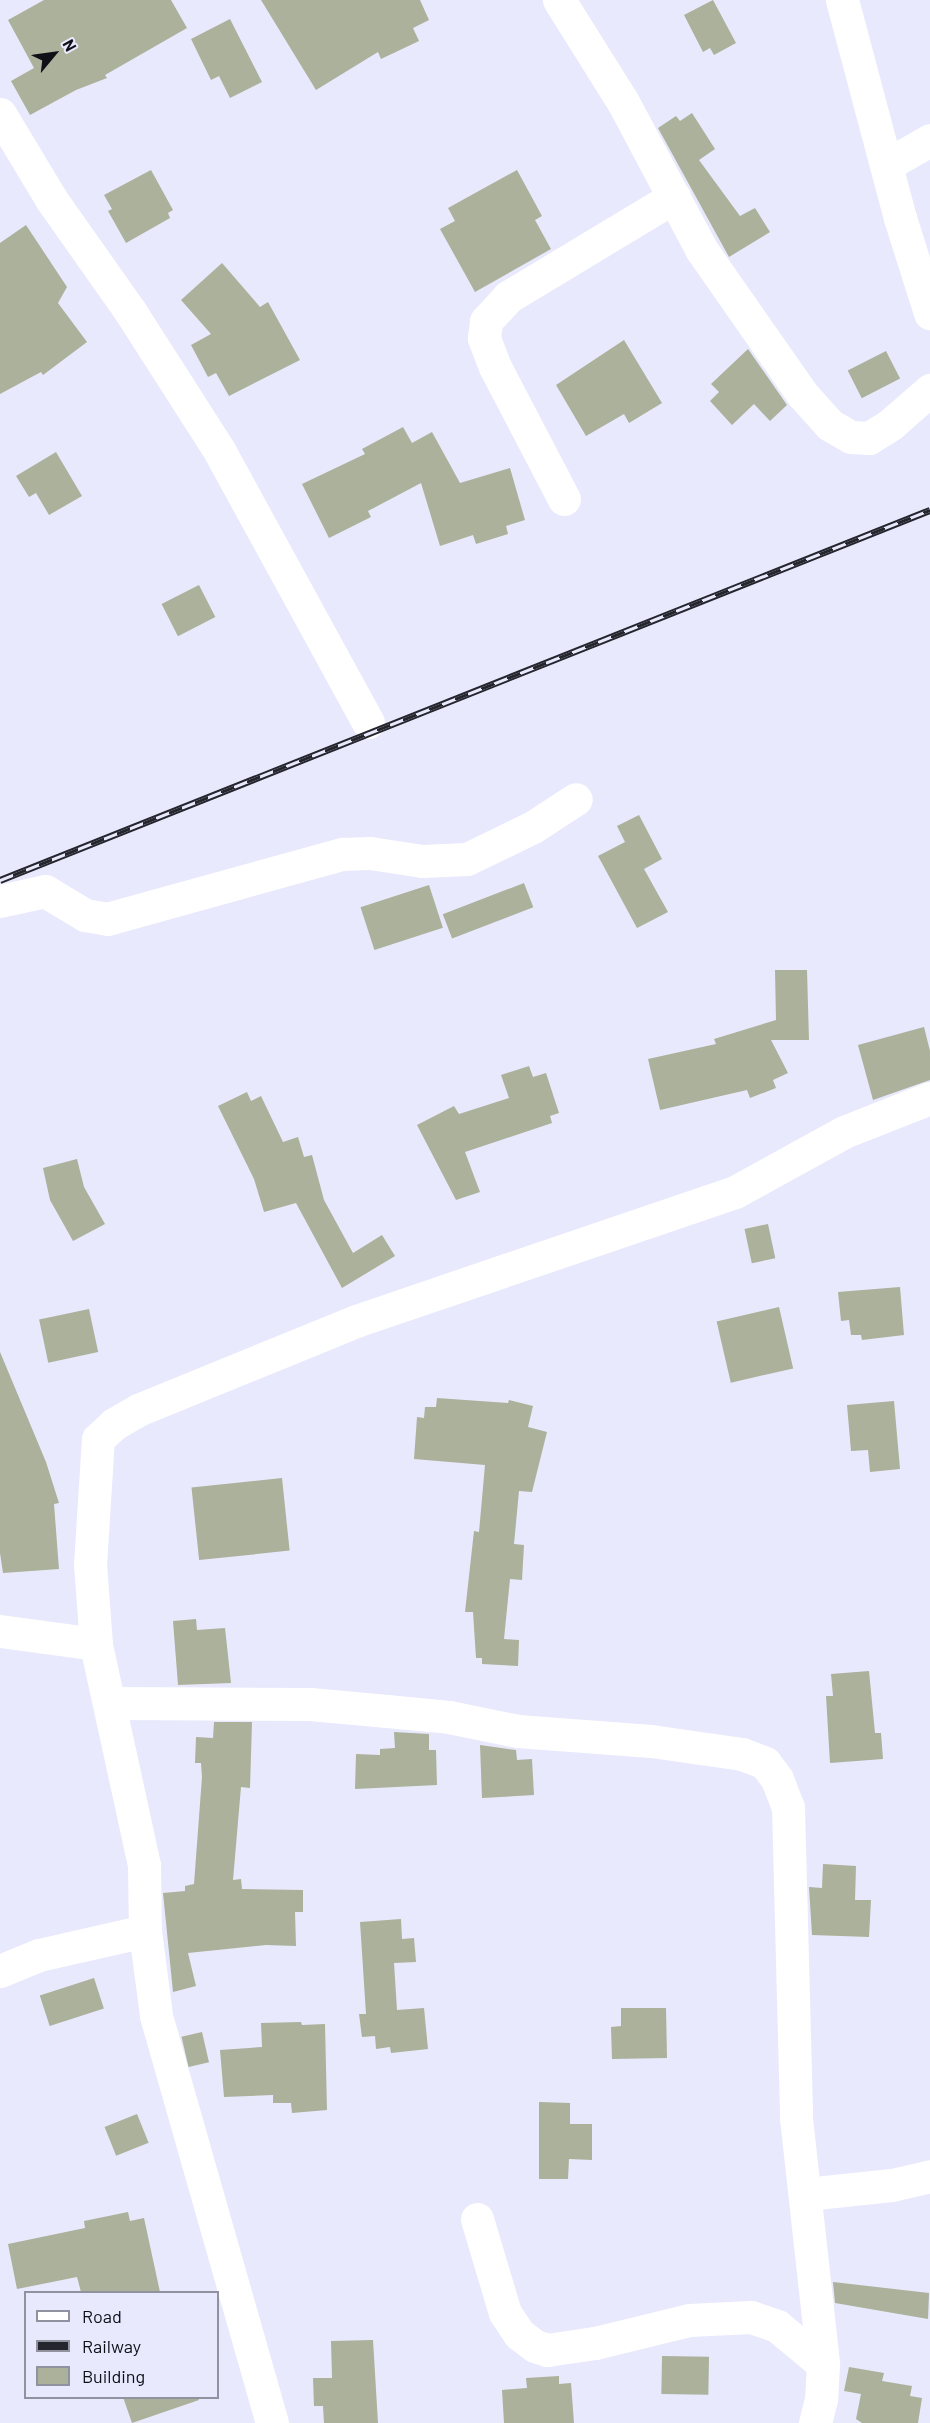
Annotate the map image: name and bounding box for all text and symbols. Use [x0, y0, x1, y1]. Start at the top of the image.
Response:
north arrow [24, 24, 84, 84]
text: N [59, 36, 81, 54]
legend [24, 2291, 219, 2399]
text: Road [82, 2305, 122, 2327]
text: Railway [82, 2335, 141, 2357]
text: Building [82, 2365, 145, 2387]

